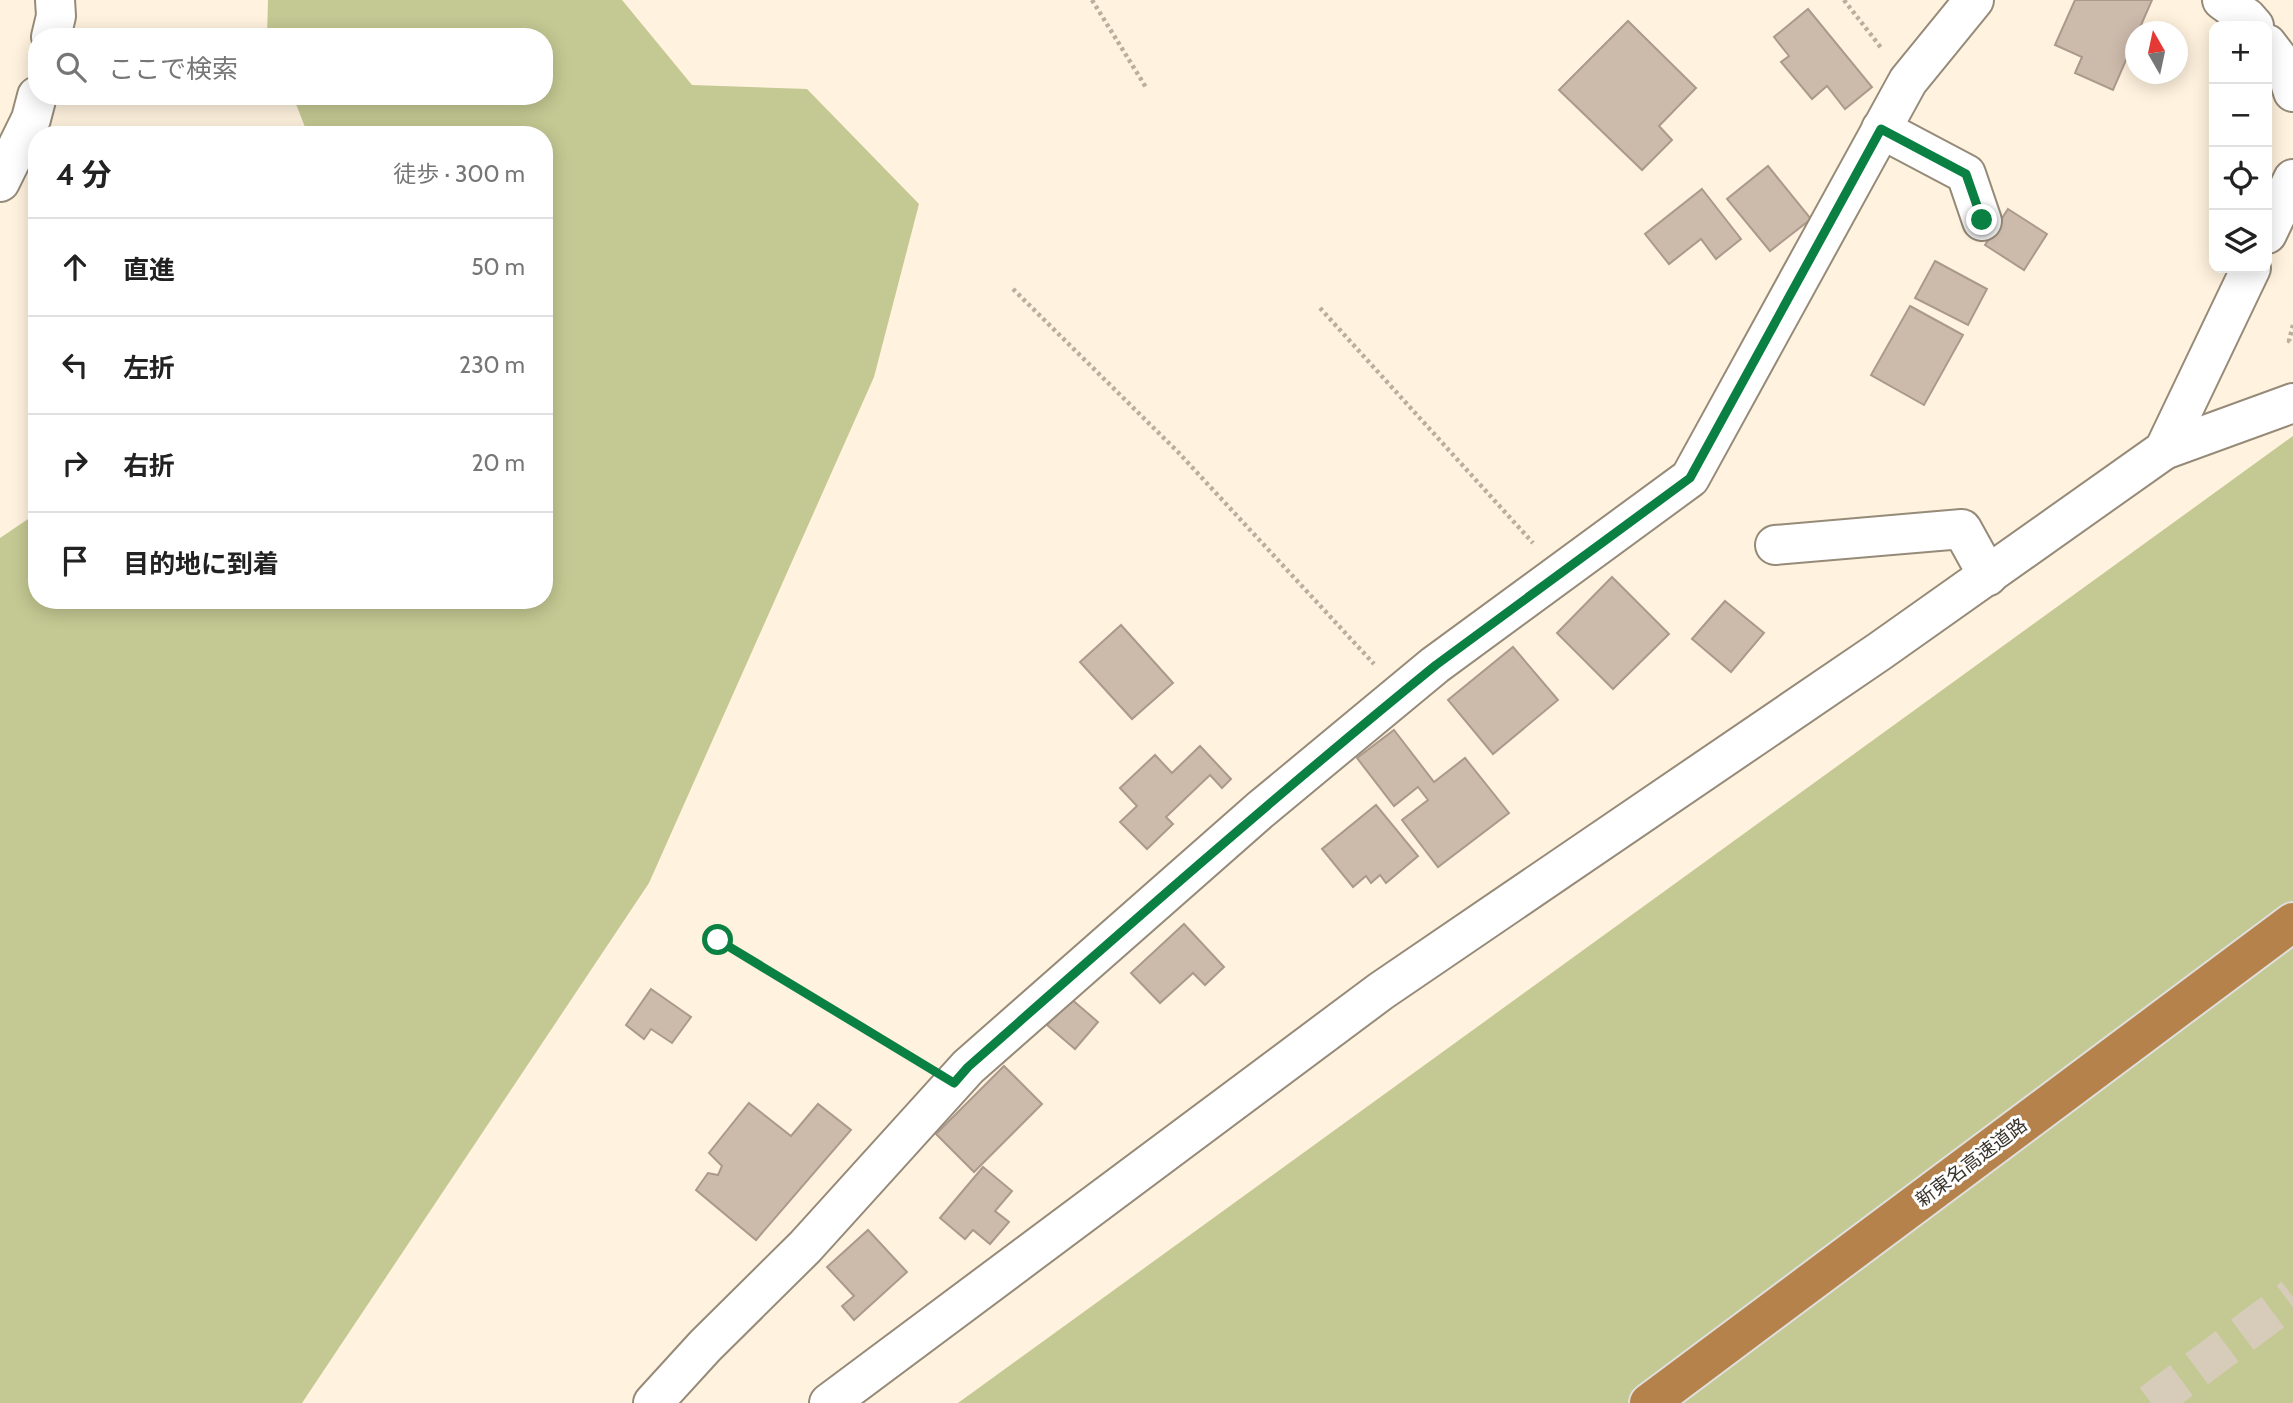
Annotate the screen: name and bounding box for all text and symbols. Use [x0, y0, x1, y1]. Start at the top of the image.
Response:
north arrow [2125, 21, 2188, 84]
map controls [2209, 21, 2272, 273]
button: + [2209, 21, 2272, 84]
search box [28, 28, 553, 105]
icon: search [52, 48, 90, 86]
text: ここで検索 [108, 53, 238, 85]
button: − [2209, 84, 2272, 147]
button: locate [2209, 147, 2272, 210]
text: 4 分 [56, 156, 111, 193]
text: 徒歩 · 300 m [393, 160, 525, 188]
route end [1966, 204, 1997, 235]
button: layers [2209, 210, 2272, 273]
icon: ahead [56, 248, 94, 286]
text: 50 m [471, 253, 525, 281]
text: 直進 [123, 254, 175, 286]
icon: left [56, 346, 94, 384]
text: 230 m [459, 351, 525, 379]
text: 左折 [123, 352, 175, 384]
icon: right [56, 444, 94, 482]
text: 20 m [472, 449, 525, 477]
text: 右折 [123, 450, 175, 482]
icon: arrive [56, 542, 94, 580]
text: 目的地に到着 [123, 548, 279, 580]
route start [702, 924, 733, 955]
street label: 新東名高速道路 [1911, 1113, 2031, 1212]

